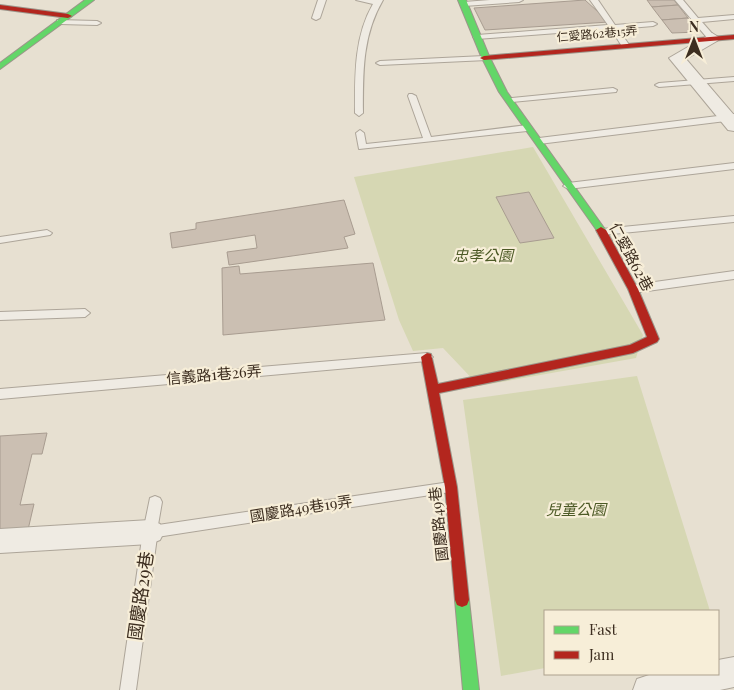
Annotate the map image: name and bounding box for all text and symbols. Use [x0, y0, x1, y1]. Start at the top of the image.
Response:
north arrow [669, 15, 719, 65]
text: N [689, 17, 699, 36]
street label: 仁愛路62巷15弄 [556, 21, 638, 45]
street label: 仁愛路62巷 [605, 219, 658, 294]
park label: 忠孝公園 [453, 245, 515, 265]
street label: 信義路1巷26弄 [165, 360, 262, 388]
street label: 國慶路49巷 [424, 486, 452, 562]
street label: 國慶路49巷19弄 [248, 490, 353, 526]
park label: 兒童公園 [546, 499, 608, 519]
street label: 國慶路29巷 [122, 550, 158, 642]
legend [544, 610, 719, 675]
text: Fast [589, 619, 618, 639]
text: Jam [588, 644, 615, 664]

